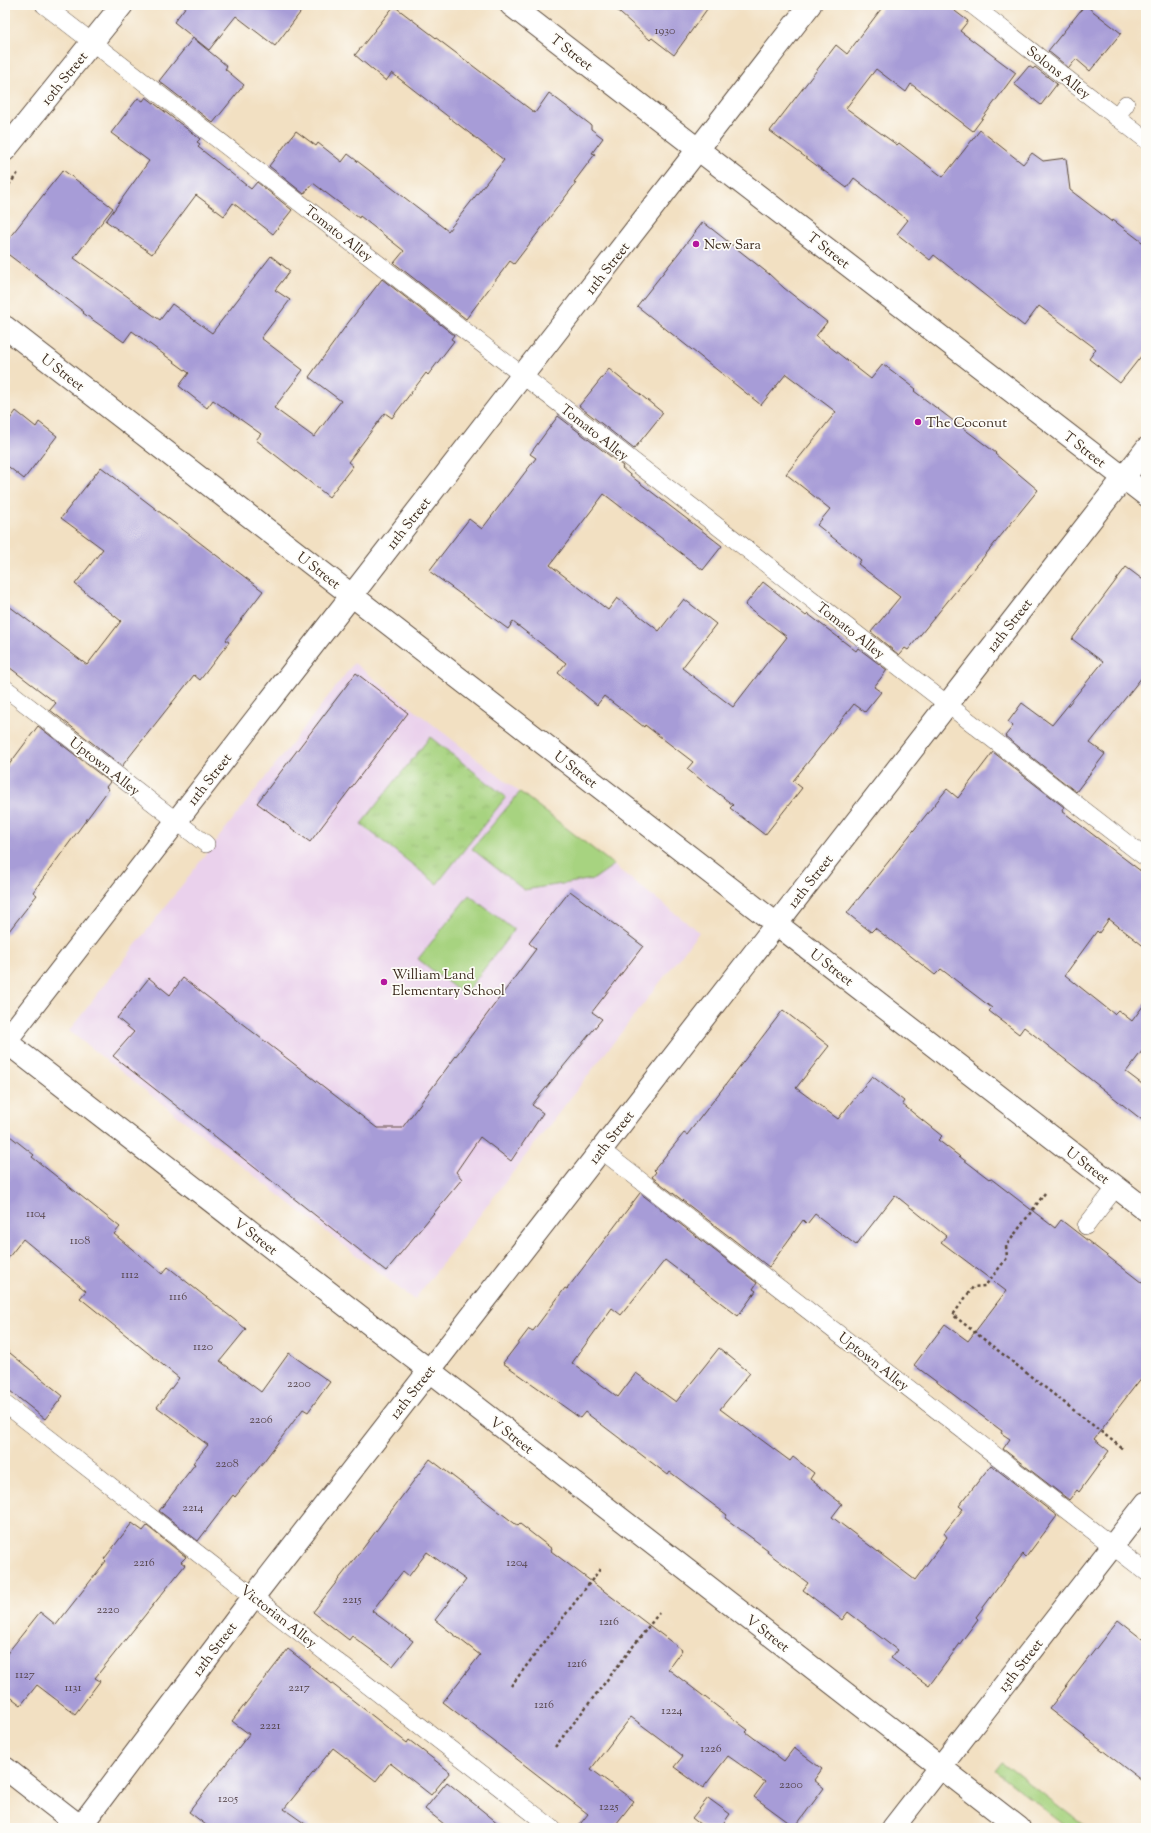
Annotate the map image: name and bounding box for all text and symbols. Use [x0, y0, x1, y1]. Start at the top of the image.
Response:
house number: 1930 [655, 22, 675, 40]
street label: T Street [545, 31, 596, 77]
street label: Solons Alley [1021, 42, 1094, 105]
street label: 10th Street [38, 48, 94, 110]
street label: Tomato Alley [299, 201, 376, 268]
street label: T Street [802, 229, 853, 275]
place label: New Sara [704, 236, 762, 256]
street label: 11th Street [582, 239, 636, 300]
marker: New Sara [691, 239, 701, 249]
street label: U Street [36, 350, 88, 397]
street label: Tomato Alley [555, 400, 632, 467]
place label: The Coconut [926, 414, 1007, 434]
marker: The Coconut [913, 417, 923, 427]
street label: T Street [1058, 428, 1109, 474]
street label: 11th Street [383, 494, 437, 555]
street label: U Street [292, 548, 344, 595]
street label: 12th Street [983, 595, 1038, 657]
street label: Tomato Alley [811, 598, 888, 665]
street label: Uptown Alley [64, 733, 144, 802]
street label: U Street [549, 747, 601, 794]
street label: 11th Street [184, 750, 238, 811]
street label: 12th Street [784, 851, 839, 913]
street label: U Street [805, 945, 857, 992]
place label: William Land Elementary School [392, 966, 505, 1002]
marker: William Land Elementary School [379, 977, 389, 987]
street label: 12th Street [585, 1107, 640, 1169]
street label: U Street [1061, 1143, 1113, 1190]
house number: 1104 [26, 1205, 46, 1223]
street label: V Street [229, 1214, 281, 1261]
house number: 1108 [70, 1232, 90, 1250]
house number: 1112 [121, 1266, 139, 1284]
house number: 1116 [169, 1288, 187, 1306]
street label: Uptown Alley [833, 1328, 913, 1397]
house number: 1120 [193, 1338, 213, 1356]
street label: 12th Street [386, 1362, 441, 1424]
house number: 2200 [287, 1375, 311, 1393]
house number: 2206 [249, 1411, 273, 1429]
street label: V Street [485, 1413, 537, 1460]
house number: 2208 [215, 1455, 239, 1473]
house number: 2214 [182, 1499, 204, 1517]
house number: 2216 [133, 1554, 155, 1572]
house number: 1204 [506, 1554, 528, 1572]
street label: Victorian Alley [235, 1581, 320, 1654]
house number: 2215 [342, 1591, 362, 1609]
house number: 2220 [96, 1601, 120, 1619]
street label: V Street [741, 1611, 793, 1658]
house number: 1216 [599, 1613, 619, 1631]
street label: 12th Street [189, 1619, 243, 1682]
street label: 13th Street [994, 1635, 1049, 1697]
house number: 1216 [567, 1655, 587, 1673]
house number: 1127 [15, 1666, 35, 1684]
house number: 1131 [64, 1679, 82, 1697]
house number: 2217 [288, 1679, 310, 1697]
house number: 1216 [534, 1696, 554, 1714]
house number: 1224 [661, 1702, 683, 1720]
house number: 2221 [260, 1717, 280, 1735]
house number: 1226 [700, 1740, 722, 1758]
house number: 2200 [779, 1776, 803, 1794]
house number: 1205 [218, 1790, 238, 1808]
house number: 1225 [599, 1798, 619, 1816]

